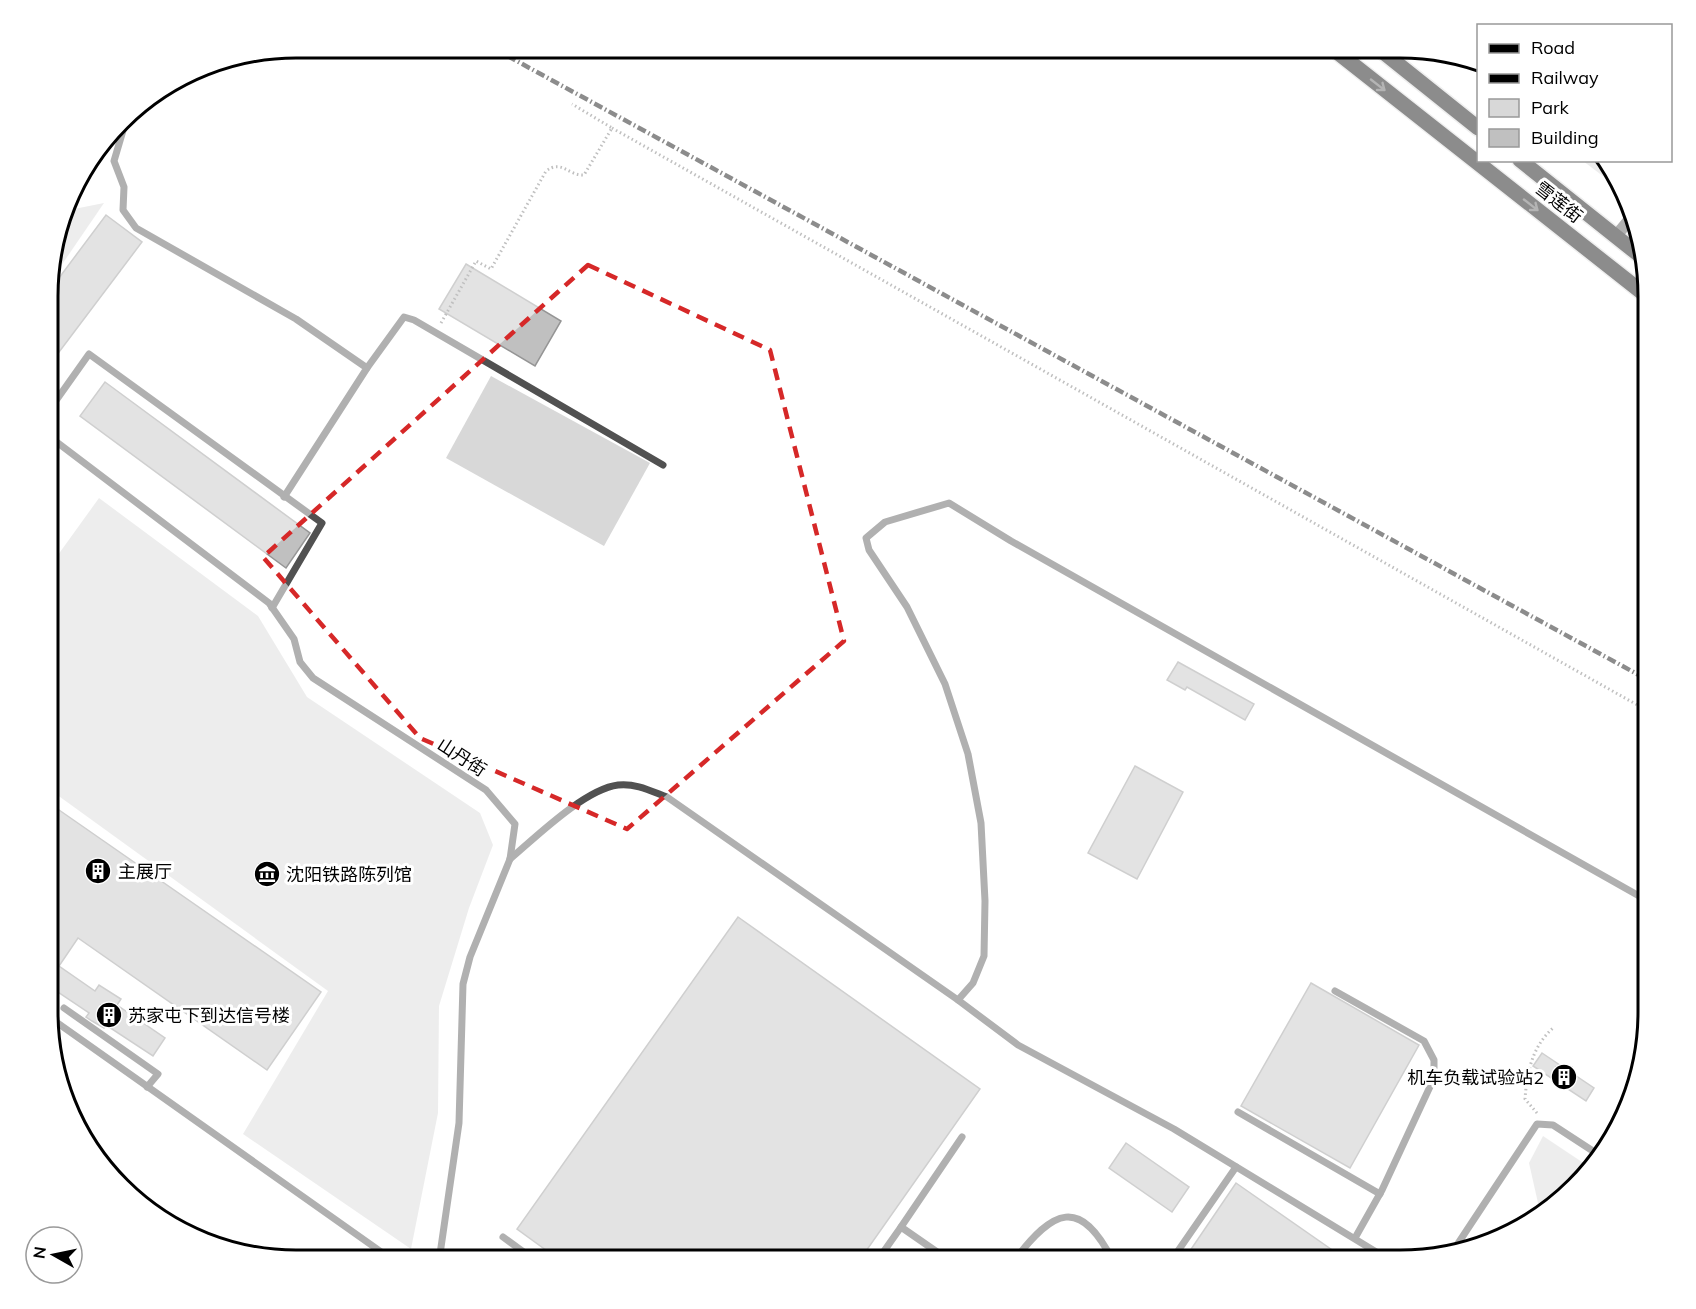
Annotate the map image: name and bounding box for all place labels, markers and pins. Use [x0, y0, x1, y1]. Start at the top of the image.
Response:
building icon: 主展厅 [83, 856, 113, 886]
museum icon: 沈阳铁路陈列馆 [252, 859, 282, 889]
place label: 主展厅 [118, 860, 172, 883]
place label: 沈阳铁路陈列馆 [286, 863, 412, 886]
building icon: 苏家屯下到达信号楼 [94, 1000, 124, 1030]
place label: 苏家屯下到达信号楼 [128, 1004, 290, 1027]
building icon: 机车负载试验站2 [1549, 1062, 1579, 1092]
place label: 机车负载试验站2 [1407, 1066, 1544, 1089]

